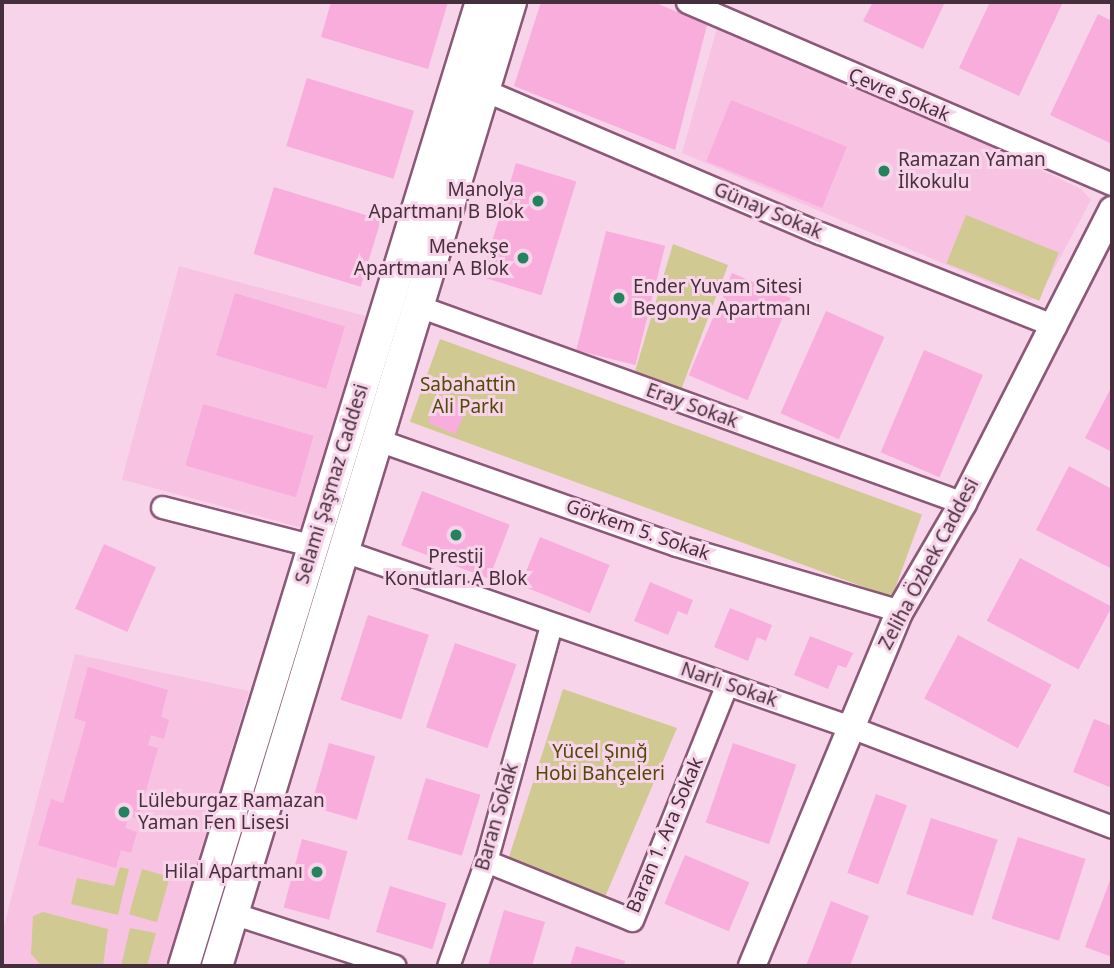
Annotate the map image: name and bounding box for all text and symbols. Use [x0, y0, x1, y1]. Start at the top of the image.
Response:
street label: Çevre Sokak [845, 63, 953, 127]
place label: Ramazan Yaman İlkokulu [898, 149, 1046, 193]
marker: Ramazan Yaman İlkokulu [876, 163, 892, 179]
street label: Günay Sokak [710, 178, 826, 244]
place label: Manolya Apartmanı B Blok [369, 179, 524, 223]
marker: Manolya Apartmanı B Blok [530, 193, 546, 209]
place label: Menekşe Apartmanı A Blok [354, 236, 509, 280]
marker: Menekşe Apartmanı A Blok [515, 250, 531, 266]
place label: Ender Yuvam Sitesi Begonya Apartmanı [633, 276, 811, 320]
marker: Ender Yuvam Sitesi Begonya Apartmanı [611, 290, 627, 306]
park label: Sabahattin Ali Parkı [420, 374, 516, 418]
street label: Eray Sokak [643, 379, 741, 433]
street label: Selami Şaşmaz Caddesi [291, 381, 373, 587]
street label: Zeliha Özbek Caddesi [874, 474, 984, 654]
street label: Görkem 5. Sokak [563, 495, 713, 565]
marker: Prestij Konutları A Blok [448, 527, 464, 543]
place label: Prestij Konutları A Blok [385, 546, 527, 590]
street label: Narlı Sokak [678, 658, 780, 712]
park label: Yücel Şınığ Hobi Bahçeleri [535, 741, 665, 785]
street label: Baran 1. Ara Sokak [622, 754, 708, 916]
street label: Baran Sokak [471, 761, 523, 873]
place label: Lüleburgaz Ramazan Yaman Fen Lisesi [138, 790, 325, 834]
marker: Lüleburgaz Ramazan Yaman Fen Lisesi [116, 804, 132, 820]
place label: Hilal Apartmanı [164, 861, 303, 883]
marker: Hilal Apartmanı [309, 864, 325, 880]

